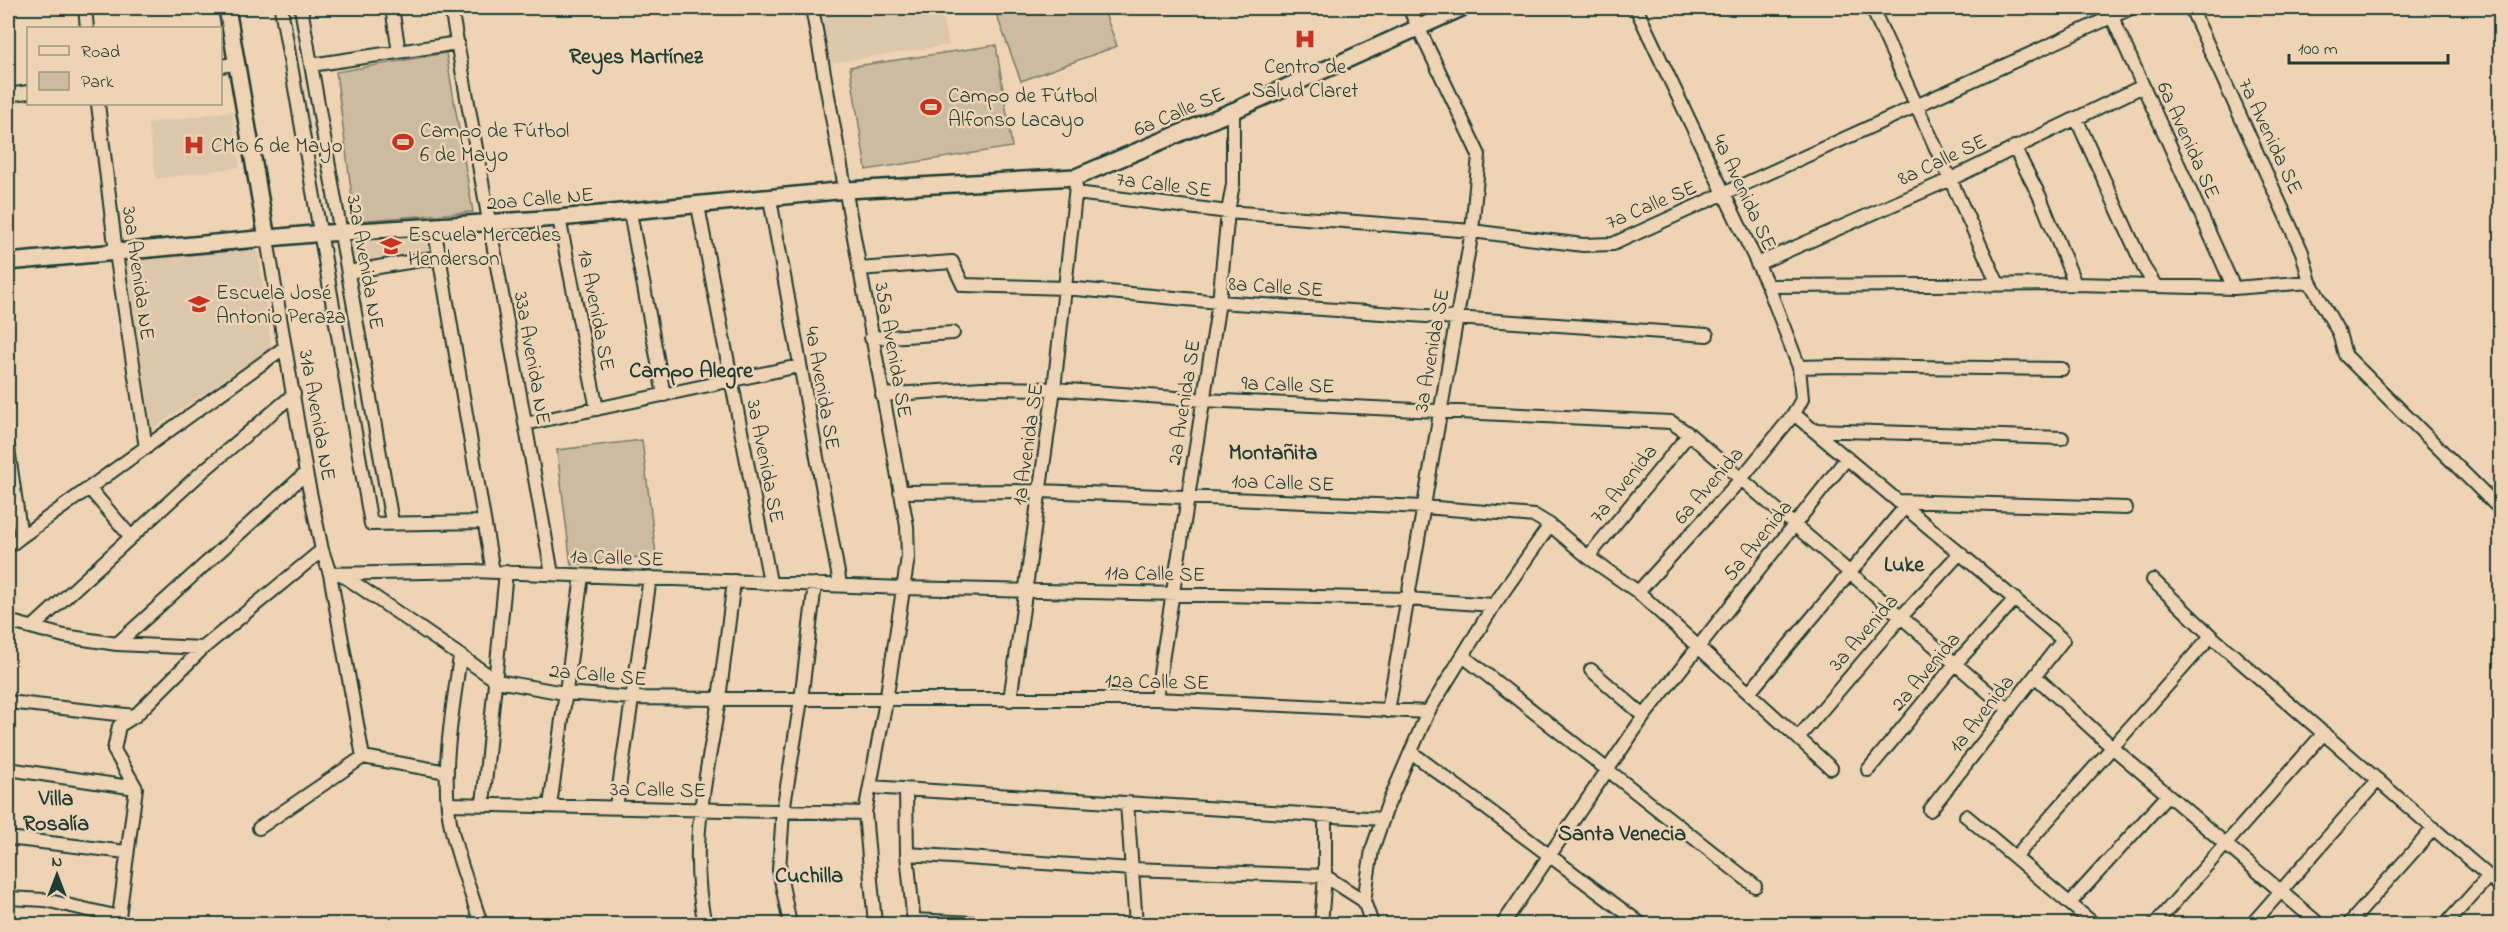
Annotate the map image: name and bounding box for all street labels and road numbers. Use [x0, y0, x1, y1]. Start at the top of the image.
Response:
street label: 7a Avenida SE [2229, 74, 2309, 200]
street label: 6a Avenida SE [2148, 77, 2226, 204]
street label: 6a Calle SE [1129, 80, 1230, 146]
street label: 8a Calle SE [1893, 127, 1992, 195]
street label: 4a Avenida SE [1703, 130, 1783, 256]
street label: 7a Calle SE [1114, 165, 1213, 207]
street label: 7a Calle SE [1602, 173, 1702, 238]
street label: 20a Calle NE [485, 180, 595, 220]
street label: 32a Avenida NE [337, 193, 391, 332]
street label: 30a Avenida NE [113, 204, 161, 342]
street label: 1a Avenida SE [569, 247, 622, 374]
street label: 8a Calle SE [1227, 270, 1324, 306]
street label: 35a Avenida SE [865, 280, 919, 420]
street label: 3a Avenida SE [1407, 286, 1459, 415]
street label: 33a Avenida NE [505, 290, 557, 427]
street label: 4a Avenida SE [795, 324, 847, 453]
street label: 2a Avenida SE [1160, 337, 1210, 467]
street label: 31a Avenida NE [290, 348, 342, 483]
street label: 9a Calle SE [1241, 369, 1335, 403]
street label: 1a Avenida SE [1006, 381, 1052, 507]
street label: 3a Avenida SE [737, 397, 791, 526]
street label: 7a Avenida [1583, 438, 1666, 530]
street label: 6a Avenida [1667, 441, 1752, 532]
street label: 10a Calle SE [1231, 467, 1335, 501]
street label: 5a Avenida [1716, 494, 1801, 588]
street label: 1a Calle SE [569, 542, 664, 576]
street label: 11a Calle SE [1104, 559, 1206, 591]
street label: 3a Avenida [1822, 588, 1907, 678]
street label: 2a Avenida [1884, 626, 1969, 718]
street label: 2a Calle SE [548, 657, 648, 695]
street label: 12a Calle SE [1104, 667, 1209, 699]
street label: 1a Avenida [1943, 669, 2023, 760]
street label: 3a Calle SE [610, 775, 706, 807]

